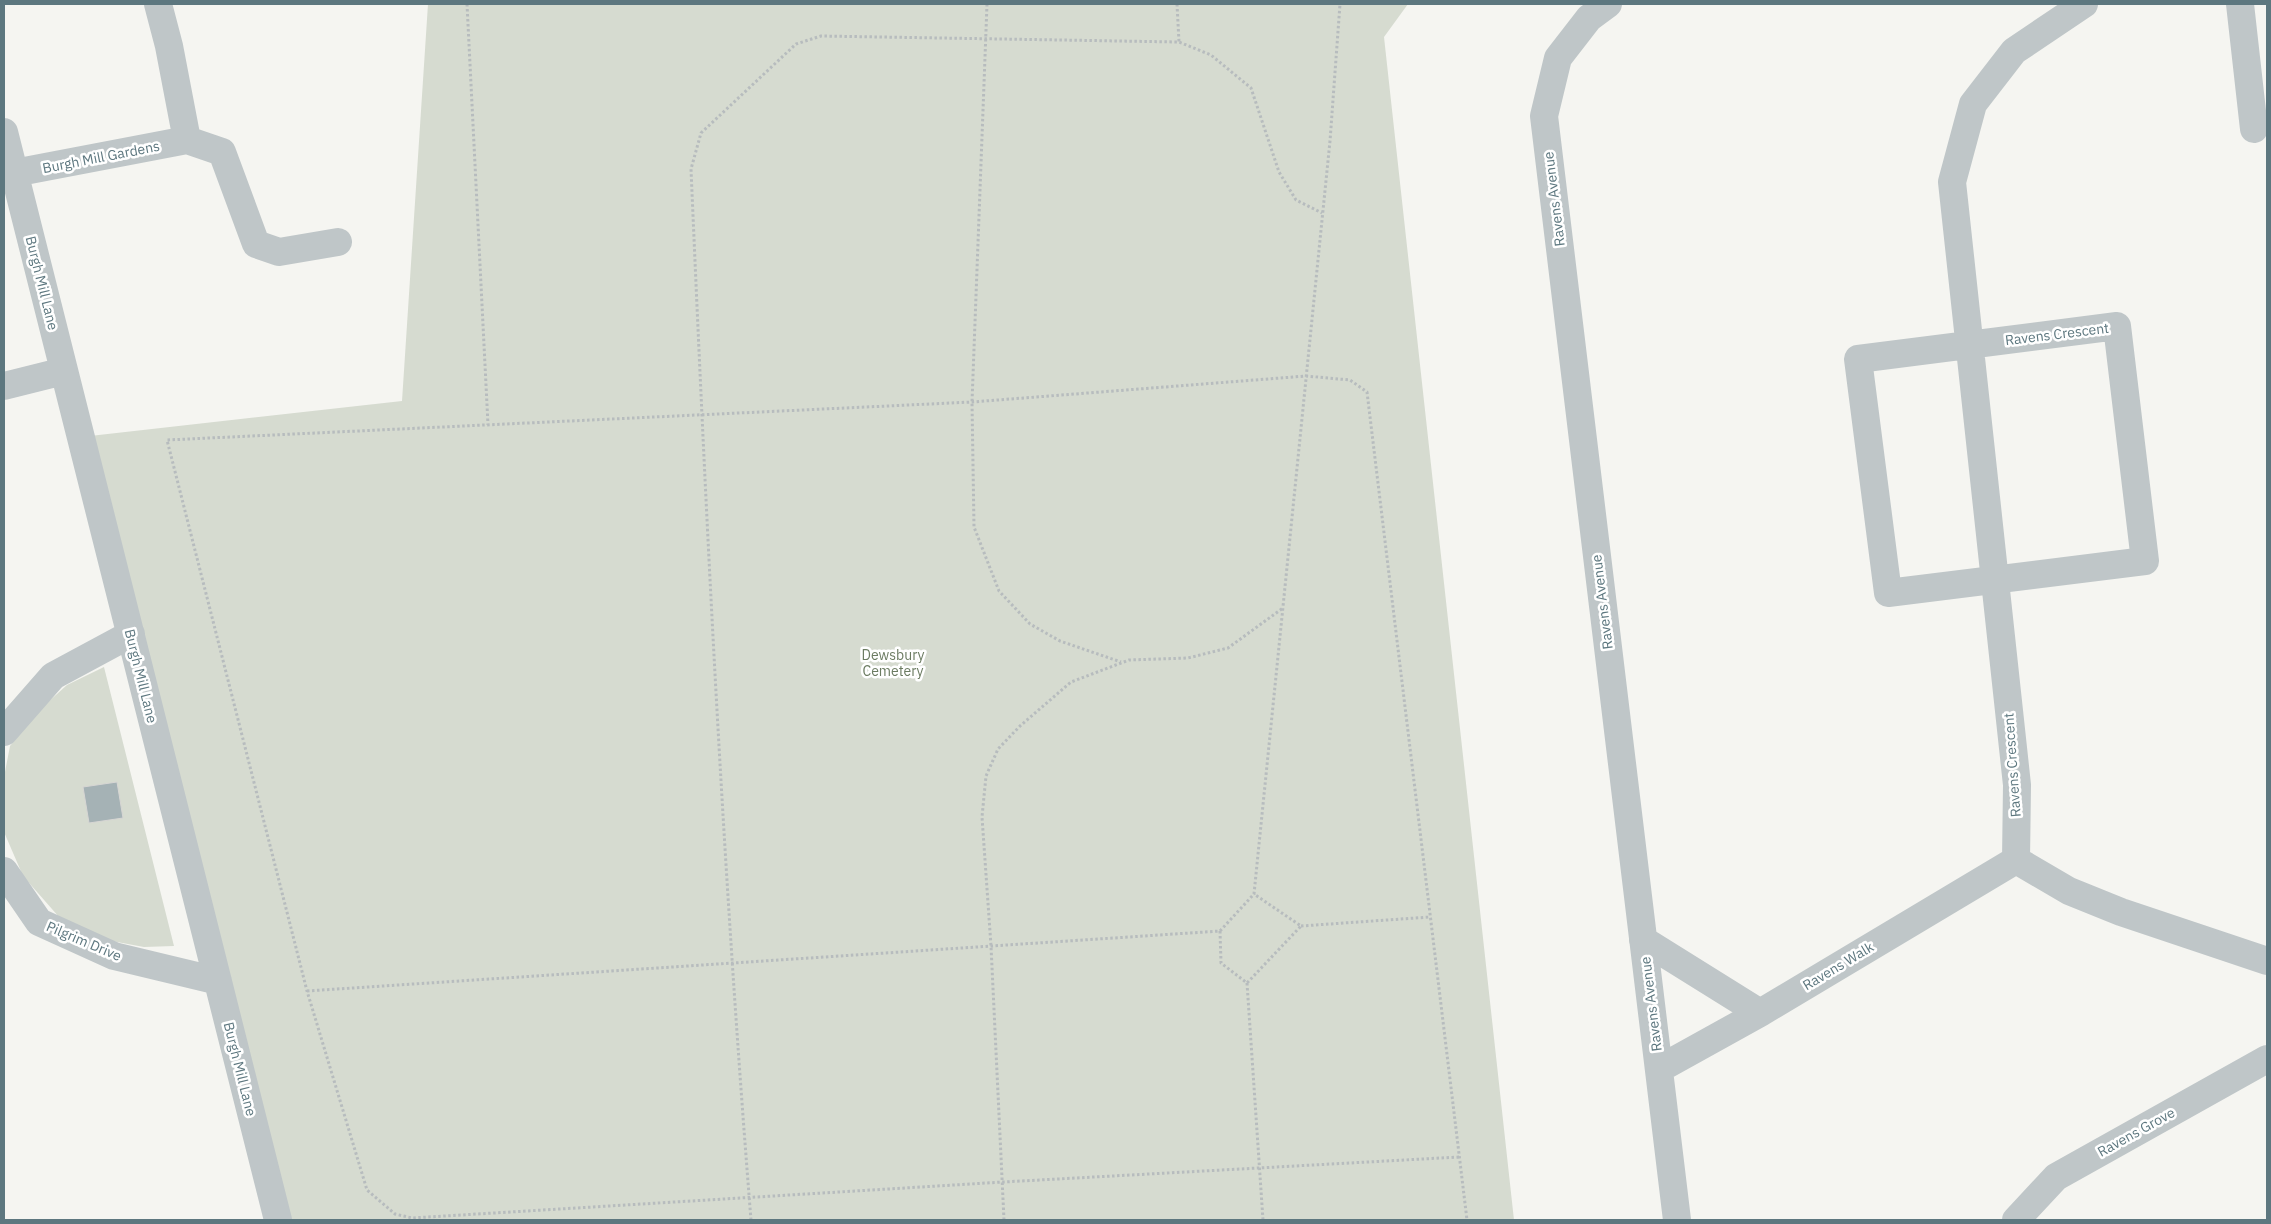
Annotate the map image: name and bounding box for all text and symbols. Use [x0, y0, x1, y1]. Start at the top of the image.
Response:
street label: Burgh Mill Gardens [41, 137, 161, 177]
street label: Ravens Avenue [1539, 150, 1569, 247]
street label: Burgh Mill Lane [22, 234, 62, 332]
street label: Ravens Crescent [2004, 319, 2110, 349]
street label: Ravens Avenue [1587, 553, 1617, 650]
street label: Burgh Mill Lane [121, 627, 161, 725]
park label: Dewsbury Cemetery [862, 646, 924, 680]
street label: Ravens Crescent [1999, 712, 2025, 818]
street label: Pilgrim Drive [44, 917, 125, 965]
street label: Ravens Walk [1799, 937, 1877, 994]
street label: Ravens Avenue [1636, 955, 1666, 1052]
street label: Burgh Mill Lane [220, 1020, 260, 1118]
street label: Ravens Grove [2094, 1103, 2178, 1161]

